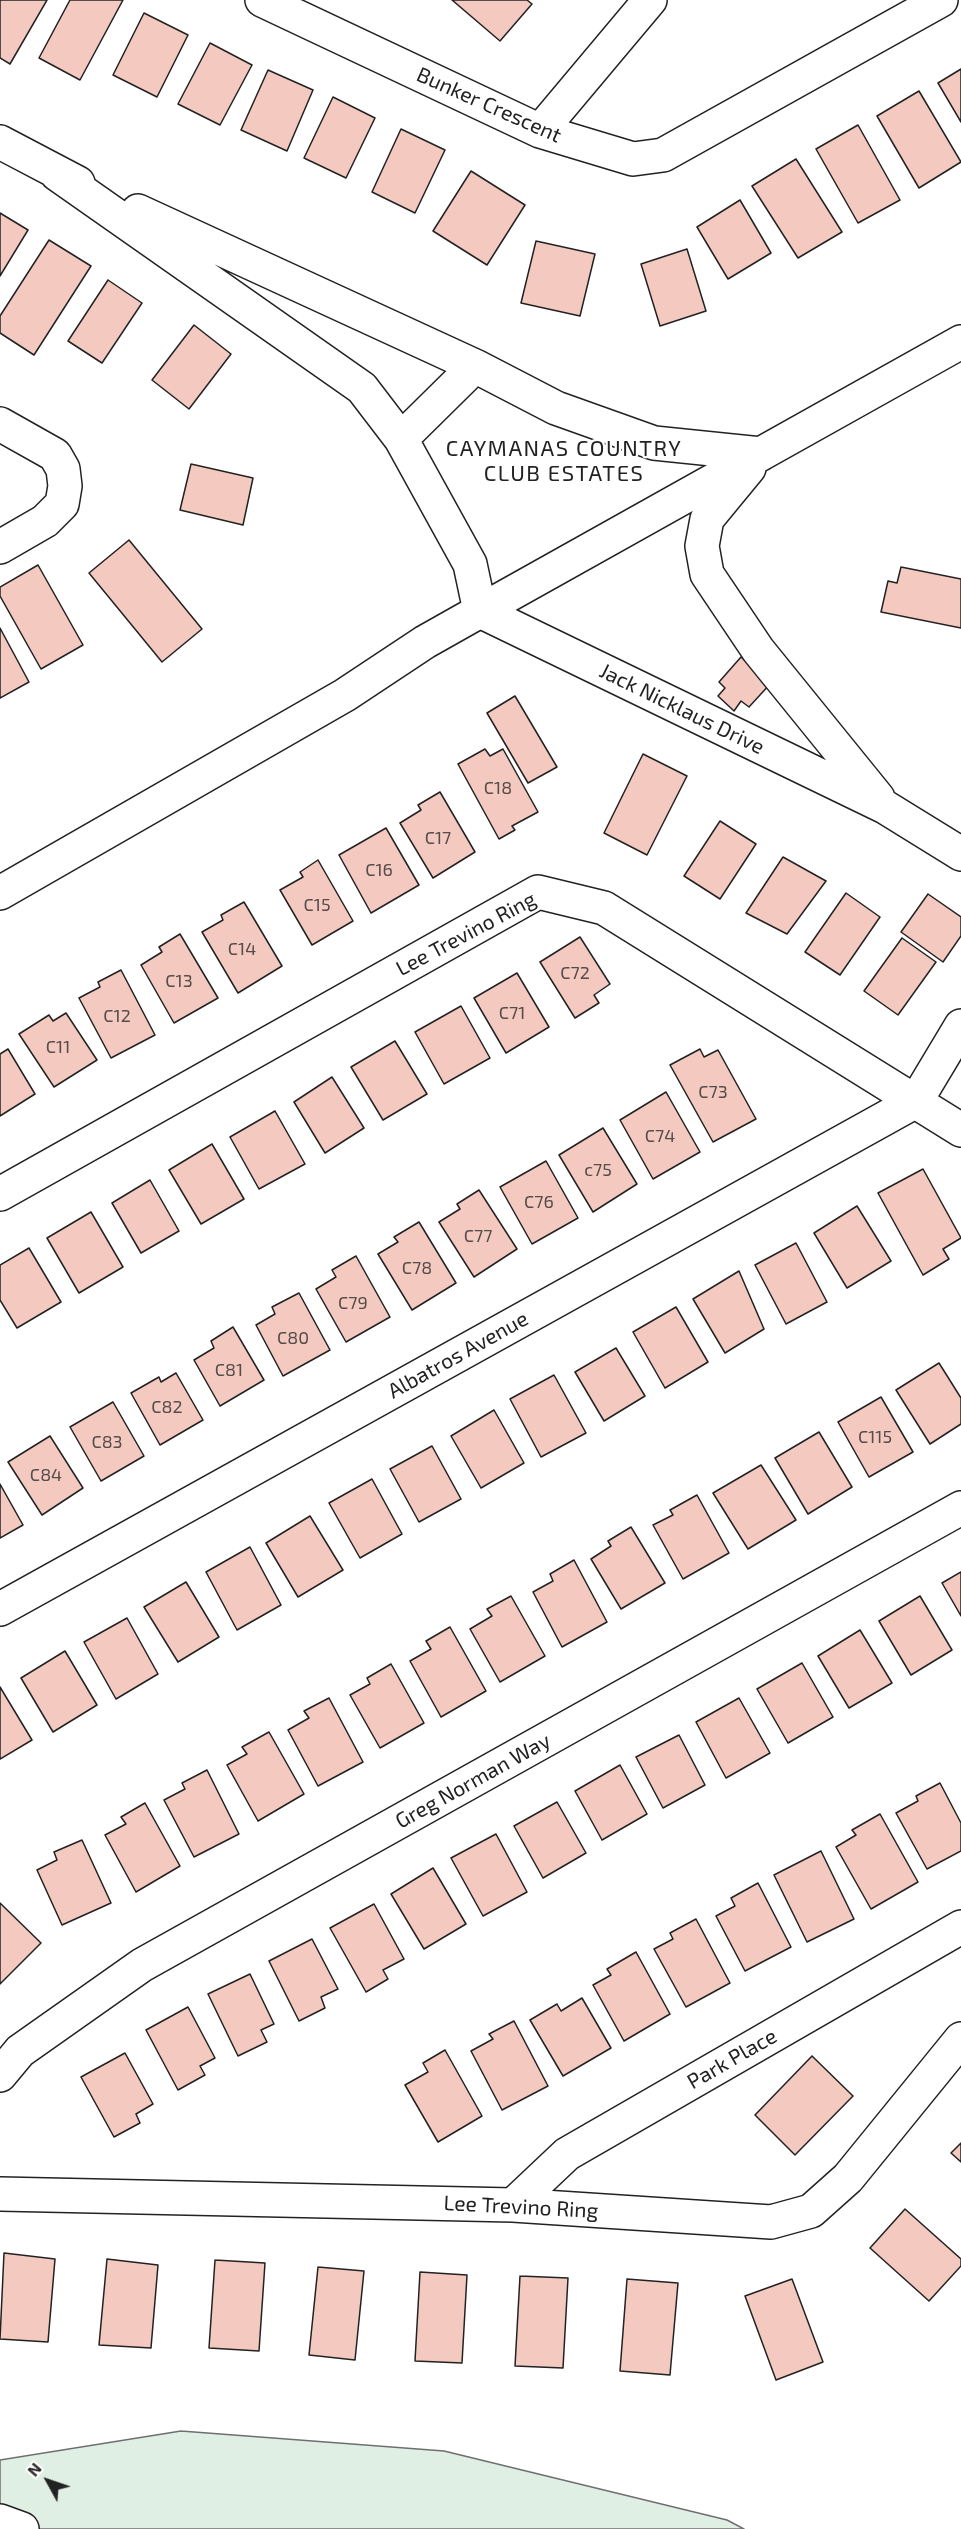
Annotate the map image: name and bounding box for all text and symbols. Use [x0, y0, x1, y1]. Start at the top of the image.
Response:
street label: Bunker Crescent [413, 62, 565, 148]
district label: CAYMANAS COUNTRY CLUB ESTATES [446, 436, 682, 488]
street label: Jack Nicklaus Drive [595, 658, 769, 760]
house number: C18 [484, 777, 512, 799]
house number: C17 [425, 827, 451, 849]
house number: C16 [365, 859, 393, 881]
street label: Lee Trevino Ring [392, 887, 540, 981]
house number: C15 [303, 894, 331, 916]
house number: C14 [228, 938, 256, 960]
house number: C72 [560, 962, 590, 984]
house number: C13 [165, 970, 193, 992]
house number: C71 [499, 1002, 525, 1024]
house number: C12 [103, 1005, 131, 1027]
house number: C11 [46, 1036, 70, 1058]
house number: C73 [698, 1081, 728, 1103]
house number: C74 [645, 1125, 675, 1147]
house number: c75 [584, 1159, 612, 1181]
house number: C76 [524, 1191, 554, 1213]
house number: C77 [464, 1225, 492, 1247]
house number: C78 [402, 1257, 432, 1279]
house number: C79 [338, 1292, 368, 1314]
street label: Albatros Avenue [383, 1306, 533, 1404]
house number: C80 [277, 1327, 309, 1349]
house number: C81 [215, 1359, 243, 1381]
house number: C82 [151, 1396, 183, 1418]
house number: C115 [858, 1426, 892, 1448]
house number: C83 [91, 1431, 123, 1453]
house number: C84 [30, 1464, 62, 1486]
street label: Greg Norman Way [391, 1728, 555, 1834]
street label: Park Place [683, 2023, 781, 2095]
street label: Lee Trevino Ring [443, 2190, 599, 2224]
north arrow [18, 2451, 78, 2511]
text: N [23, 2459, 45, 2480]

